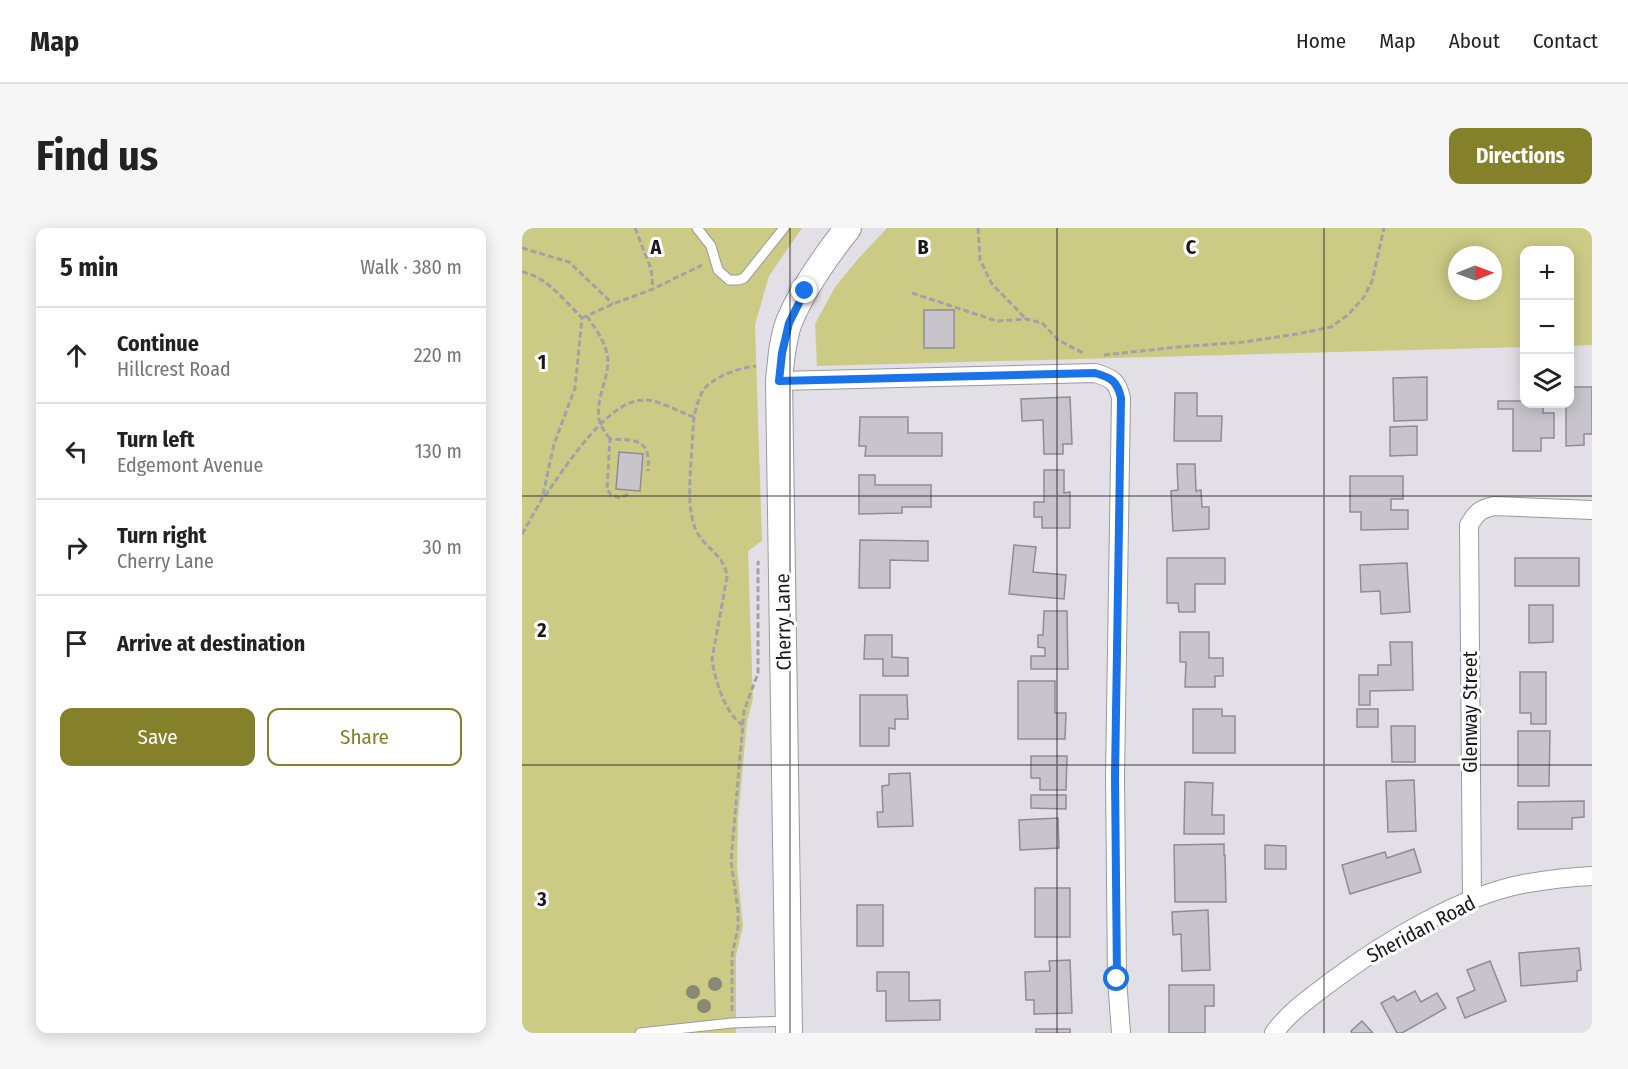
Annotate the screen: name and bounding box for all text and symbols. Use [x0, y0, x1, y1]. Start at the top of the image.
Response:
text: Map [30, 25, 79, 58]
text: Home [1296, 28, 1346, 54]
text: Map [1379, 28, 1416, 54]
text: About [1449, 28, 1500, 54]
text: Contact [1533, 28, 1598, 54]
button: Directions [1449, 128, 1592, 184]
text: Find us [36, 131, 158, 181]
text: A [650, 235, 663, 259]
text: B [917, 235, 929, 259]
text: C [1186, 235, 1197, 259]
north arrow [1448, 246, 1502, 300]
map controls [1520, 246, 1574, 408]
button: + [1520, 246, 1574, 300]
text: 5 min [60, 252, 118, 283]
text: Walk · 380 m [360, 255, 462, 279]
route end [791, 277, 817, 303]
button: − [1520, 300, 1574, 354]
text: Continue [117, 330, 199, 357]
icon: ahead [60, 339, 93, 372]
text: 220 m [414, 343, 462, 367]
text: 1 [538, 350, 546, 374]
button: layers [1520, 354, 1574, 408]
text: Hillcrest Road [117, 357, 231, 381]
text: Turn left [117, 426, 195, 453]
icon: left [60, 435, 93, 468]
text: 130 m [415, 439, 462, 463]
text: Edgemont Avenue [117, 453, 263, 477]
text: Turn right [117, 522, 206, 549]
icon: right [60, 531, 93, 564]
text: 30 m [422, 535, 462, 559]
text: Cherry Lane [117, 549, 214, 573]
street label: Cherry Lane [770, 573, 796, 671]
text: 2 [536, 618, 547, 642]
icon: arrive [60, 627, 93, 660]
text: Arrive at destination [117, 630, 305, 657]
street label: Glenway Street [1458, 650, 1482, 773]
button: Save [60, 708, 255, 766]
button: Share [267, 708, 462, 766]
text: 3 [536, 887, 547, 911]
street label: Sheridan Road [1363, 890, 1479, 968]
route start [1103, 965, 1129, 991]

